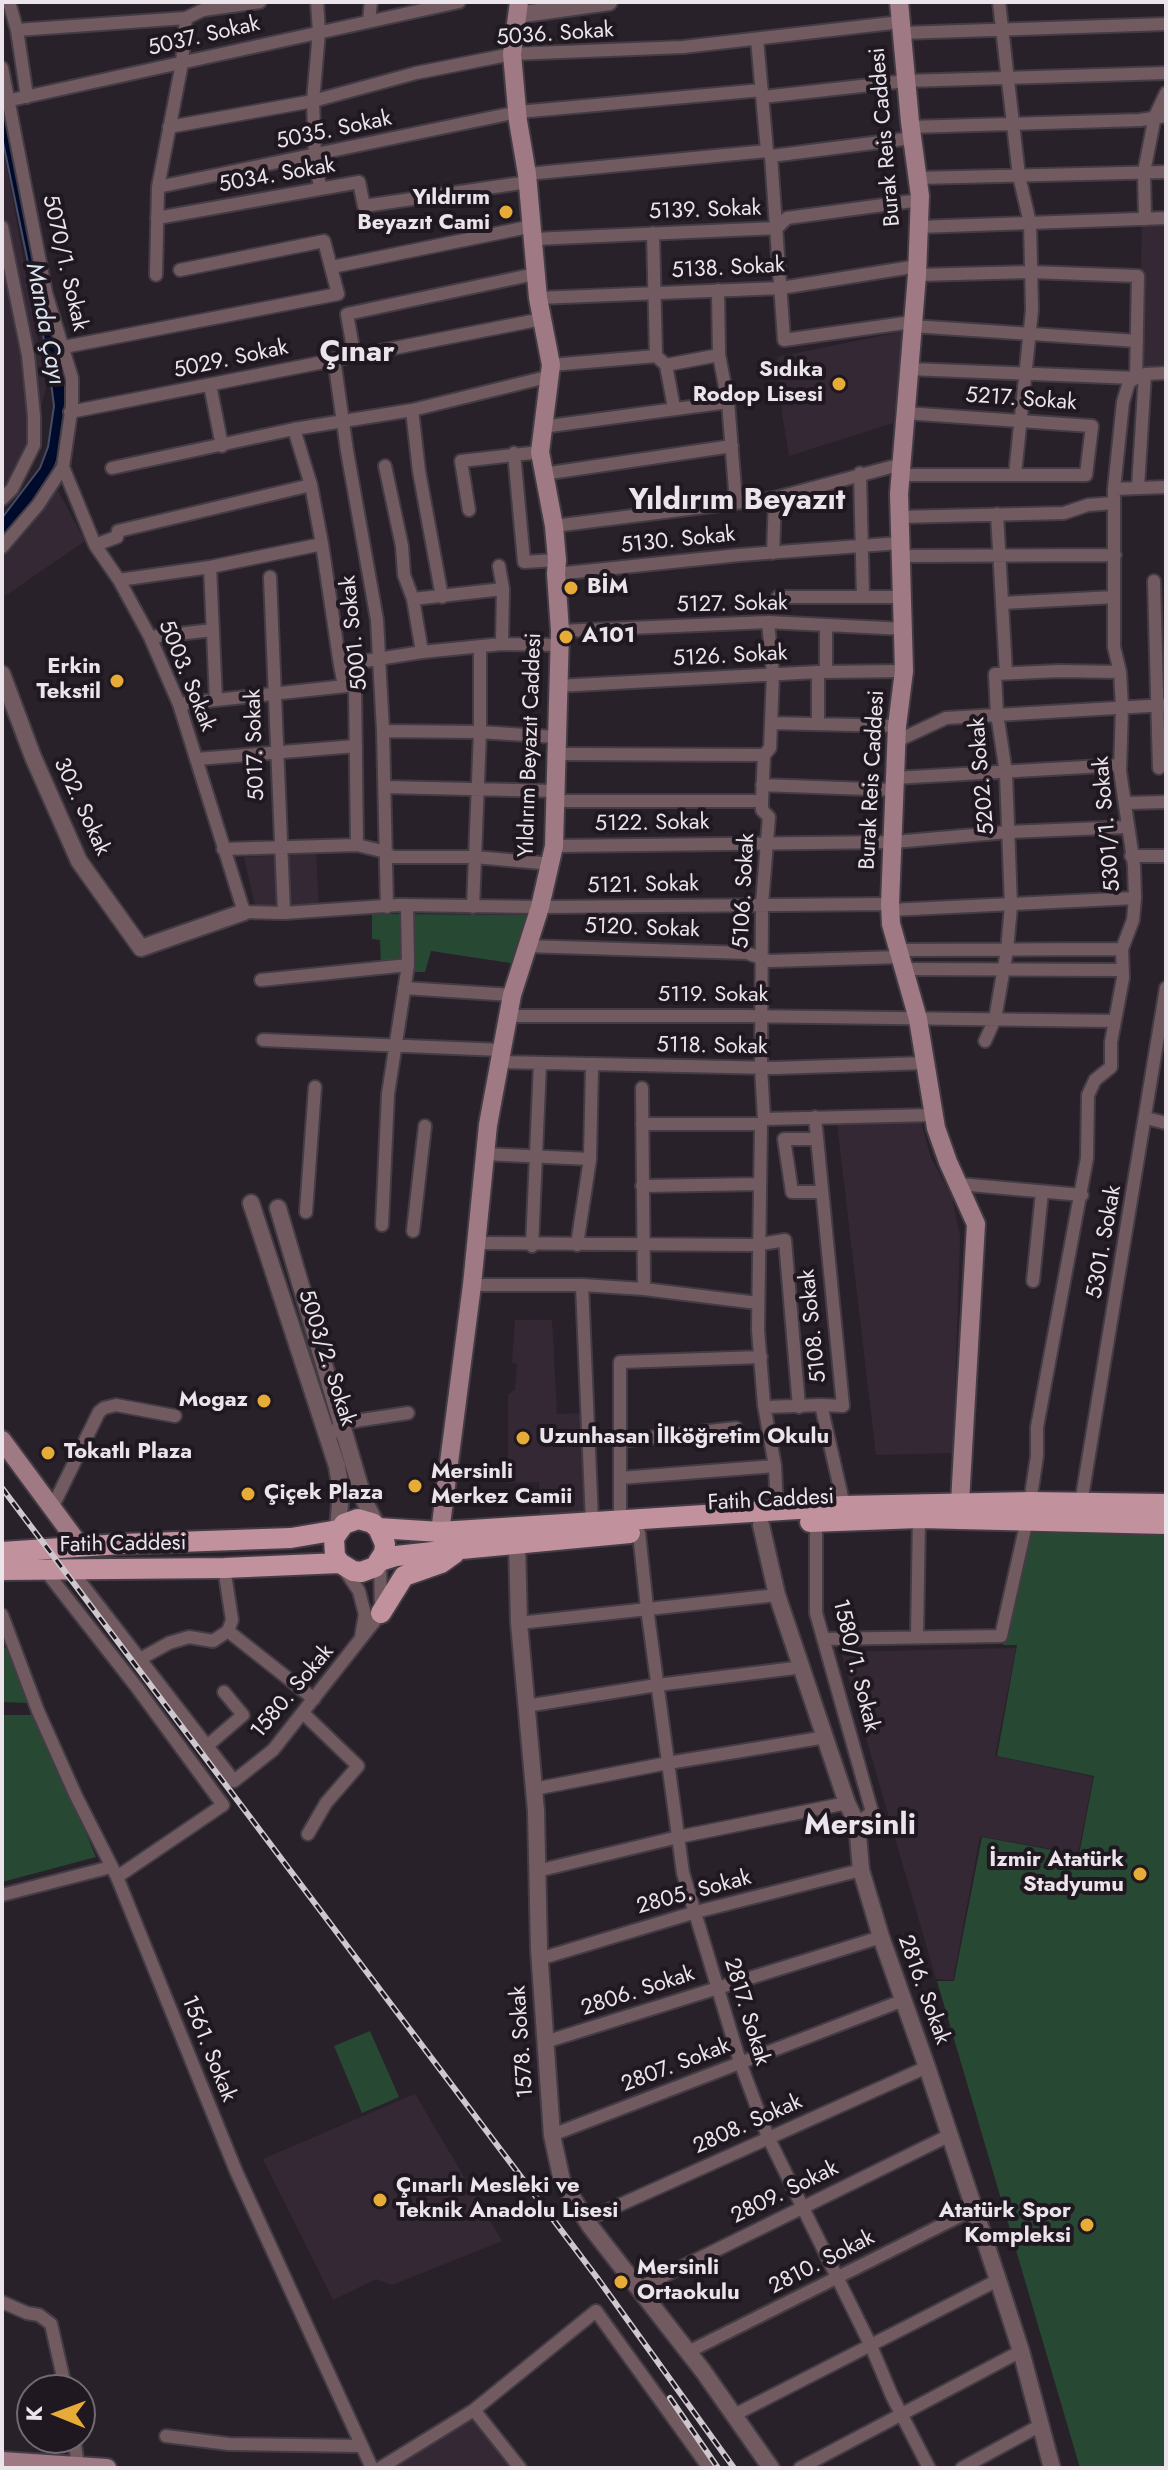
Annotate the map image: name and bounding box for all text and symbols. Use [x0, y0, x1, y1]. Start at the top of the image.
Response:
street label: 5037. Sokak [146, 11, 262, 63]
street label: 5036. Sokak [495, 18, 615, 52]
street label: Burak Reis Caddesi [865, 46, 907, 228]
street label: 5035. Sokak [274, 106, 394, 156]
street label: 5034. Sokak [217, 153, 337, 199]
place label: Yıldırım Beyazıt Cami [357, 186, 490, 238]
street label: 5070/1. Sokak [36, 192, 92, 334]
street label: 5139. Sokak [648, 196, 762, 226]
marker: Yıldırım Beyazıt Cami [497, 203, 515, 221]
street label: 5138. Sokak [671, 253, 785, 285]
water label: Manda Çayı [18, 261, 70, 387]
street label: 5029. Sokak [171, 335, 291, 385]
district label: Çınar [319, 336, 395, 372]
place label: Sıdıka Rodop Lisesi [693, 358, 823, 410]
marker: Sıdıka Rodop Lisesi [830, 375, 848, 393]
street label: 5217. Sokak [965, 383, 1077, 417]
district label: Yıldırım Beyazıt [629, 484, 845, 520]
street label: 5130. Sokak [620, 522, 736, 560]
street label: 5001. Sokak [336, 574, 374, 692]
place label: BİM [587, 575, 628, 601]
marker: BİM [562, 579, 580, 597]
street label: 5127. Sokak [676, 591, 788, 619]
street label: 5003. Sokak [152, 616, 220, 736]
place label: A101 [582, 624, 635, 650]
marker: A101 [557, 628, 575, 646]
street label: Yıldırım Beyazıt Caddesi [514, 632, 548, 858]
street label: 5126. Sokak [672, 641, 788, 673]
place label: Erkin Tekstil [37, 655, 101, 706]
marker: Erkin Tekstil [108, 672, 126, 690]
street label: 5017. Sokak [241, 689, 271, 801]
street label: Burak Reis Caddesi [855, 690, 891, 870]
street label: 5202. Sokak [965, 716, 1001, 836]
street label: 302. Sokak [47, 754, 115, 860]
street label: 5301/1. Sokak [1089, 755, 1127, 893]
street label: 5122. Sokak [595, 810, 709, 838]
street label: 5106. Sokak [729, 833, 761, 949]
street label: 5121. Sokak [587, 872, 699, 900]
street label: 5120. Sokak [584, 914, 700, 944]
street label: 5119. Sokak [658, 983, 768, 1009]
street label: 5118. Sokak [656, 1033, 768, 1061]
street label: 5301. Sokak [1082, 1183, 1128, 1301]
street label: 5108. Sokak [795, 1268, 833, 1384]
street label: 5003/2. Sokak [292, 1287, 360, 1429]
place label: Mogaz [179, 1388, 248, 1414]
marker: Mogaz [255, 1392, 273, 1410]
place label: Uzunhasan İlköğretim Okulu [539, 1425, 829, 1451]
marker: Uzunhasan İlköğretim Okulu [514, 1429, 532, 1447]
place label: Tokatlı Plaza [64, 1440, 192, 1466]
marker: Tokatlı Plaza [39, 1444, 57, 1462]
place label: Mersinli Merkez Camii [431, 1460, 572, 1512]
marker: Mersinli Merkez Camii [406, 1477, 424, 1495]
place label: Çiçek Plaza [264, 1481, 383, 1507]
marker: Çiçek Plaza [239, 1485, 257, 1503]
street label: Fatih Caddesi [707, 1485, 835, 1517]
street label: Fatih Caddesi [59, 1531, 187, 1559]
street label: 1580/1. Sokak [826, 1597, 884, 1735]
street label: 1580. Sokak [246, 1640, 340, 1744]
district label: Mersinli [804, 1809, 916, 1845]
place label: İzmir Atatürk Stadyumu [989, 1848, 1124, 1900]
street label: 2805. Sokak [634, 1865, 754, 1921]
marker: İzmir Atatürk Stadyumu [1131, 1865, 1149, 1883]
street label: 2816. Sokak [891, 1932, 955, 2048]
street label: 2817. Sokak [717, 1955, 775, 2069]
street label: 2806. Sokak [578, 1961, 698, 2023]
street label: 1578. Sokak [506, 1985, 540, 2099]
street label: 1561. Sokak [175, 1992, 241, 2106]
street label: 2807. Sokak [618, 2033, 734, 2099]
street label: 2808. Sokak [689, 2089, 807, 2161]
street label: 2809. Sokak [727, 2156, 843, 2230]
place label: Çınarlı Mesleki ve Teknik Anadolu Lisesi [396, 2174, 618, 2226]
marker: Çınarlı Mesleki ve Teknik Anadolu Lisesi [371, 2191, 389, 2209]
place label: Atatürk Spor Kompleksi [939, 2199, 1071, 2250]
marker: Atatürk Spor Kompleksi [1078, 2216, 1096, 2234]
street label: 2810. Sokak [765, 2225, 879, 2301]
place label: Mersinli Ortaokulu [637, 2256, 740, 2308]
marker: Mersinli Ortaokulu [612, 2273, 630, 2291]
north arrow [16, 2374, 96, 2454]
text: K [18, 2406, 50, 2422]

